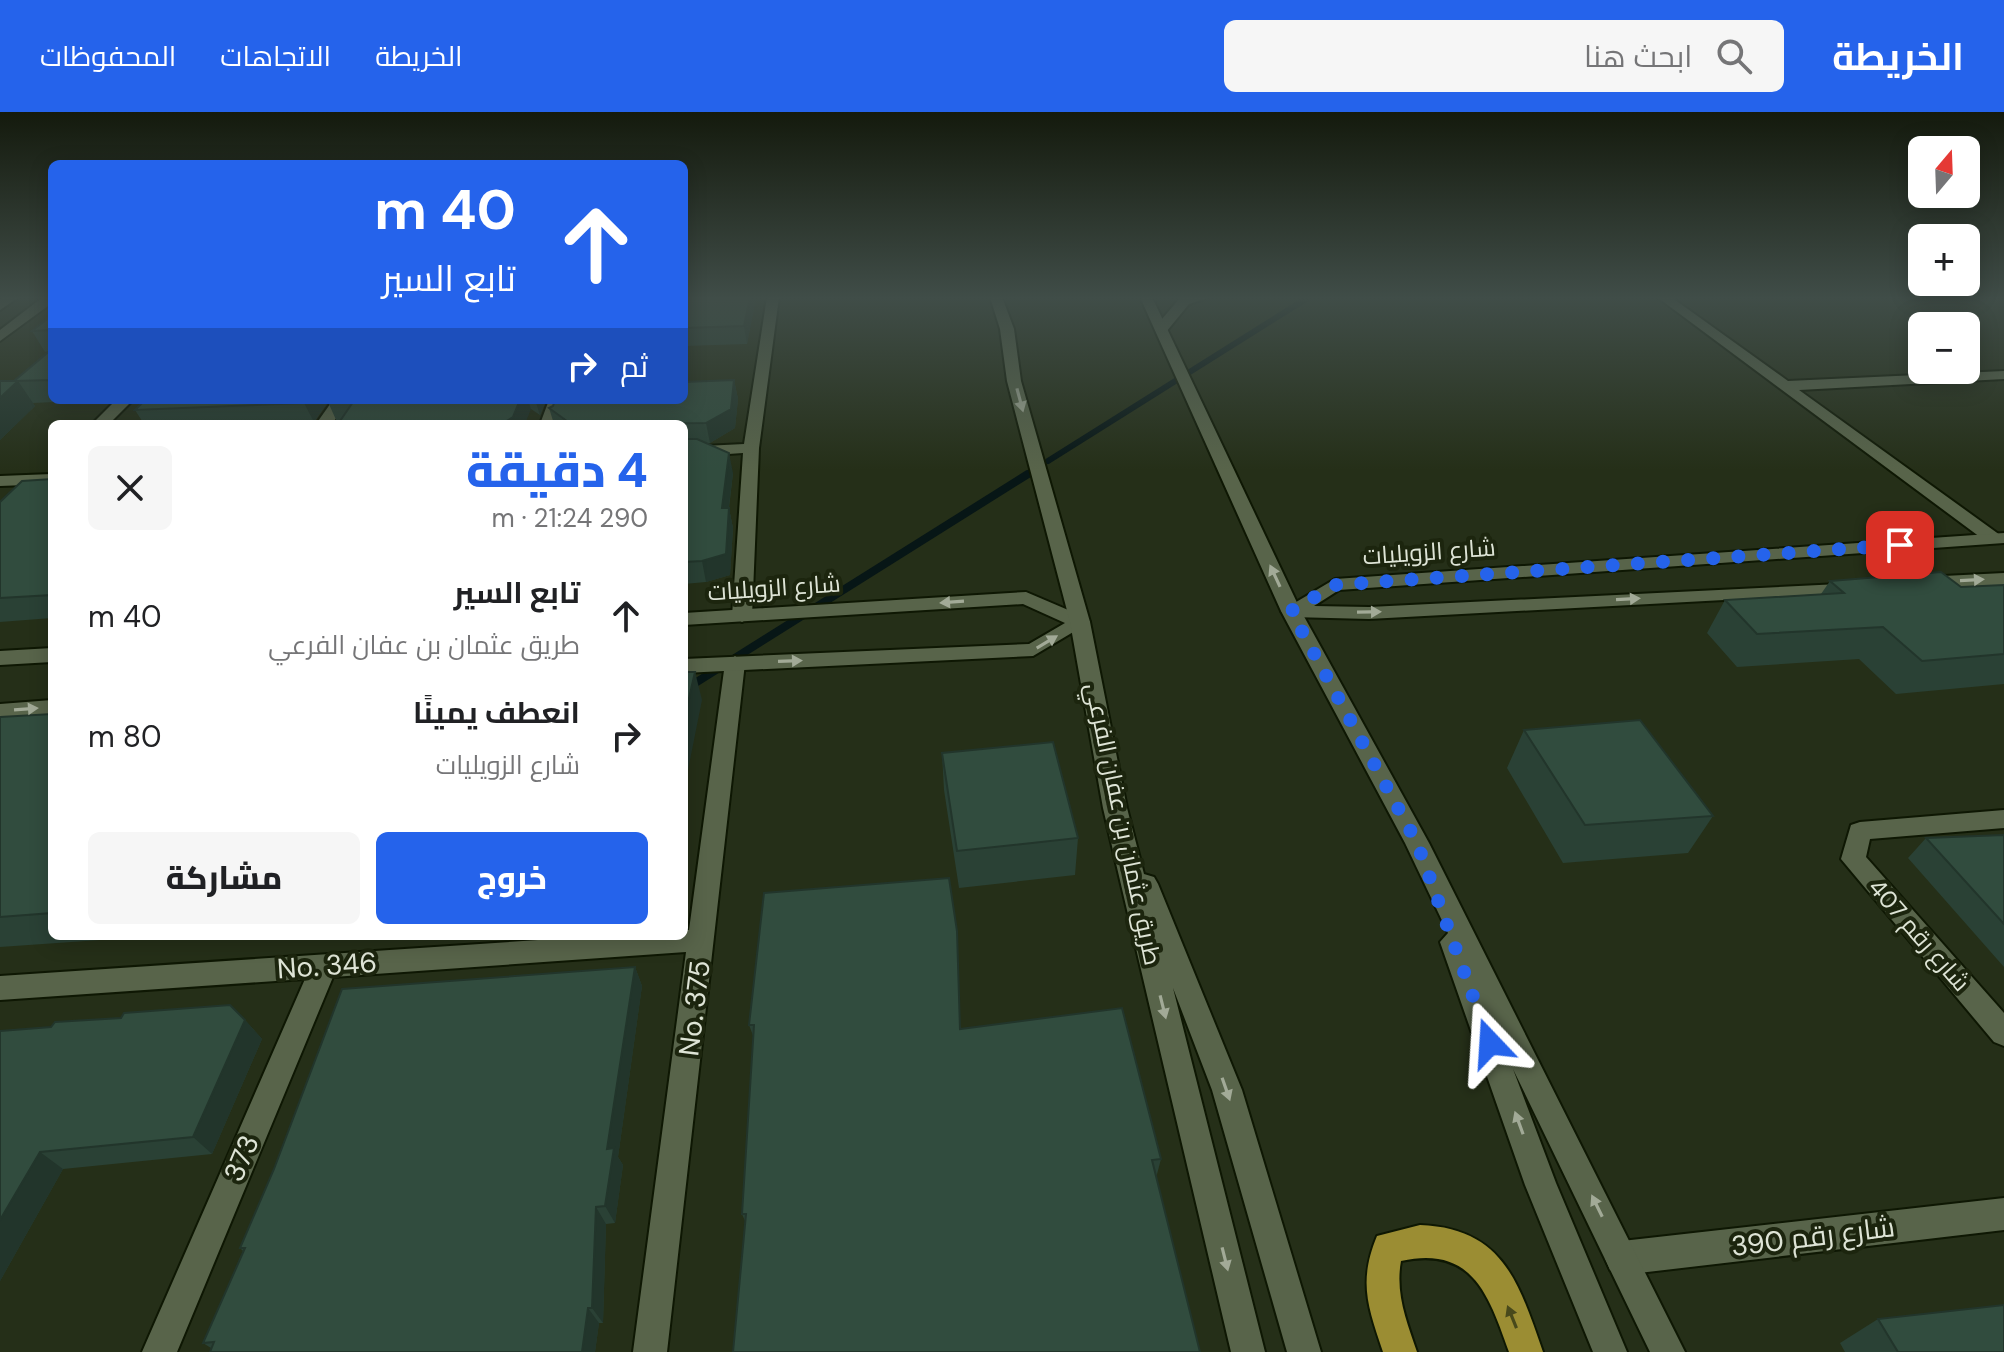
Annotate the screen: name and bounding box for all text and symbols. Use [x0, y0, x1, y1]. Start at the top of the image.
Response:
search box [1224, 20, 1784, 92]
text: الخريطة [1832, 32, 1964, 82]
icon: search [1712, 34, 1756, 78]
text: ابحث هنا [1584, 37, 1692, 76]
text: المحفوظات [40, 38, 176, 75]
text: الاتجاهات [220, 38, 331, 75]
text: الخريطة [375, 38, 463, 75]
north arrow [1908, 136, 1980, 208]
map controls [1908, 136, 1980, 384]
text: 40 m [374, 173, 516, 246]
icon: ahead [544, 192, 648, 296]
button: + [1908, 224, 1980, 296]
text: تابع السير [382, 255, 516, 302]
button: − [1908, 312, 1980, 384]
icon: right [560, 344, 604, 388]
text: ثم [620, 347, 648, 386]
one-way arrow [1014, 387, 1026, 412]
text: 4 دقيقة [466, 439, 648, 502]
button: close [88, 446, 172, 530]
text: 290 m · 21:24 [491, 501, 648, 535]
pin [1866, 511, 1934, 579]
icon: arrive [1878, 523, 1922, 567]
street label: شارع الزويليات [1361, 531, 1497, 573]
one-way arrow [1268, 564, 1282, 588]
street label: شارع الزويليات [706, 567, 842, 609]
text: تابع السير [454, 573, 580, 612]
one-way arrow [1960, 574, 1985, 587]
one-way arrow [1616, 592, 1641, 605]
icon: ahead [604, 594, 648, 638]
one-way arrow [939, 596, 964, 609]
text: 40 m [88, 597, 161, 636]
one-way arrow [1357, 606, 1382, 618]
text: طريق عثمان بن عفان الفرعي [268, 628, 580, 662]
one-way arrow [1036, 635, 1058, 649]
one-way arrow [778, 654, 803, 667]
street label: طريق عثمان بن عفان الفرعي [1075, 680, 1169, 969]
text: انعطف يمينًا [413, 693, 580, 732]
one-way arrow [14, 702, 39, 715]
icon: right [604, 714, 648, 758]
text: 80 m [88, 717, 161, 756]
text: شارع الزويليات [436, 748, 580, 782]
button: مشاركة [88, 832, 360, 924]
button: خروج [376, 832, 648, 924]
street label: شارع رقم 407 [1861, 872, 1977, 998]
street label: No. 346 [276, 944, 378, 987]
street label: No. 375 [670, 958, 719, 1058]
one-way arrow [1158, 994, 1170, 1019]
position arrow [1448, 1001, 1532, 1085]
one-way arrow [1220, 1077, 1232, 1101]
one-way arrow [1512, 1111, 1525, 1135]
street label: 373 [215, 1129, 268, 1187]
one-way arrow [1590, 1195, 1604, 1218]
street label: شارع رقم 390 [1729, 1208, 1897, 1266]
one-way arrow [1219, 1247, 1232, 1272]
one-way arrow [1506, 1305, 1519, 1329]

